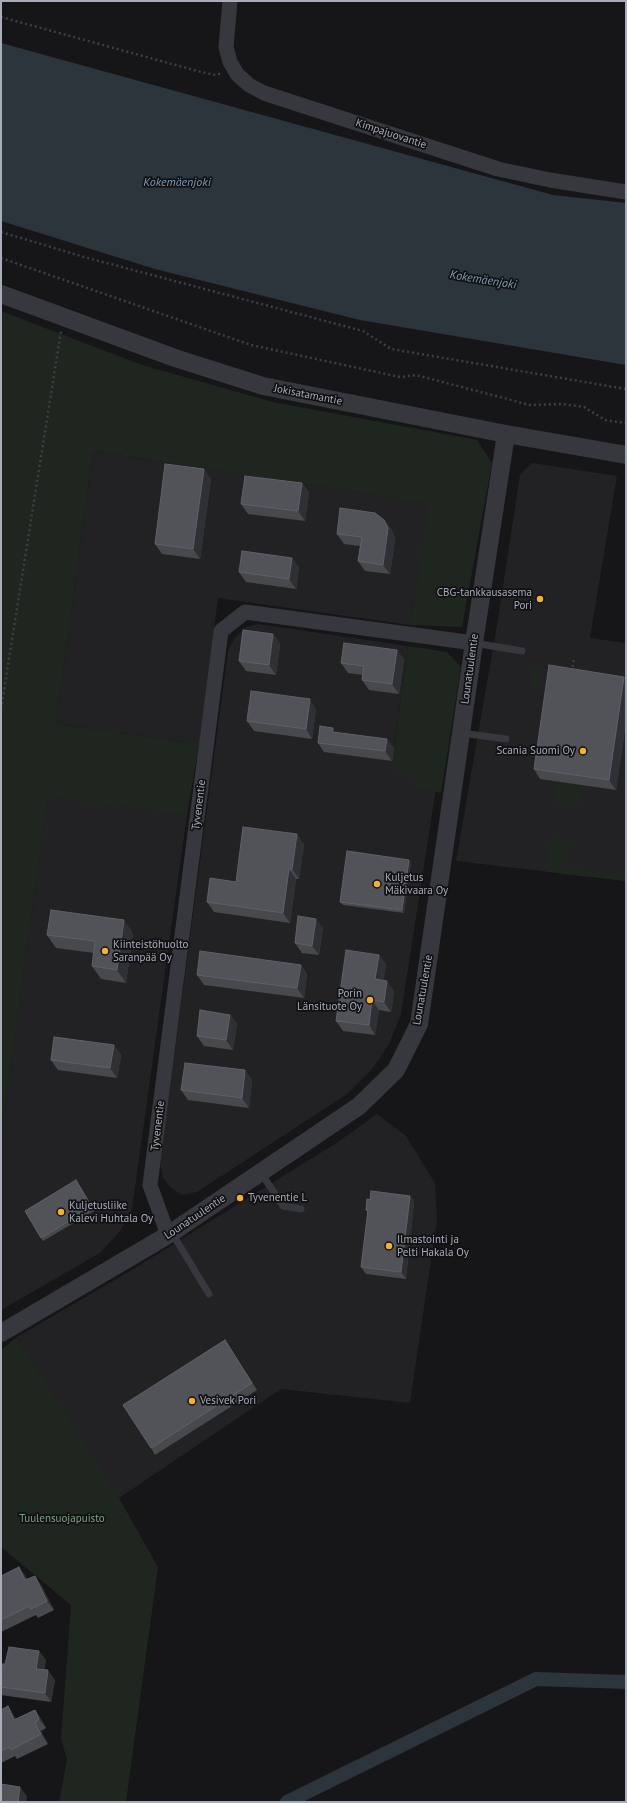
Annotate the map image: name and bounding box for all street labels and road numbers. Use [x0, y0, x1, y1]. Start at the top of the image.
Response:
street label: Kimpajuovantie [354, 116, 428, 152]
street label: Jokisatamantie [273, 382, 343, 408]
street label: Lounatuulentie [459, 633, 481, 705]
street label: Tyvenentie [189, 779, 209, 831]
street label: Lounatuulentie [410, 954, 436, 1026]
street label: Tyvenentie [148, 1100, 168, 1152]
street label: Lounatuulentie [162, 1192, 228, 1242]

